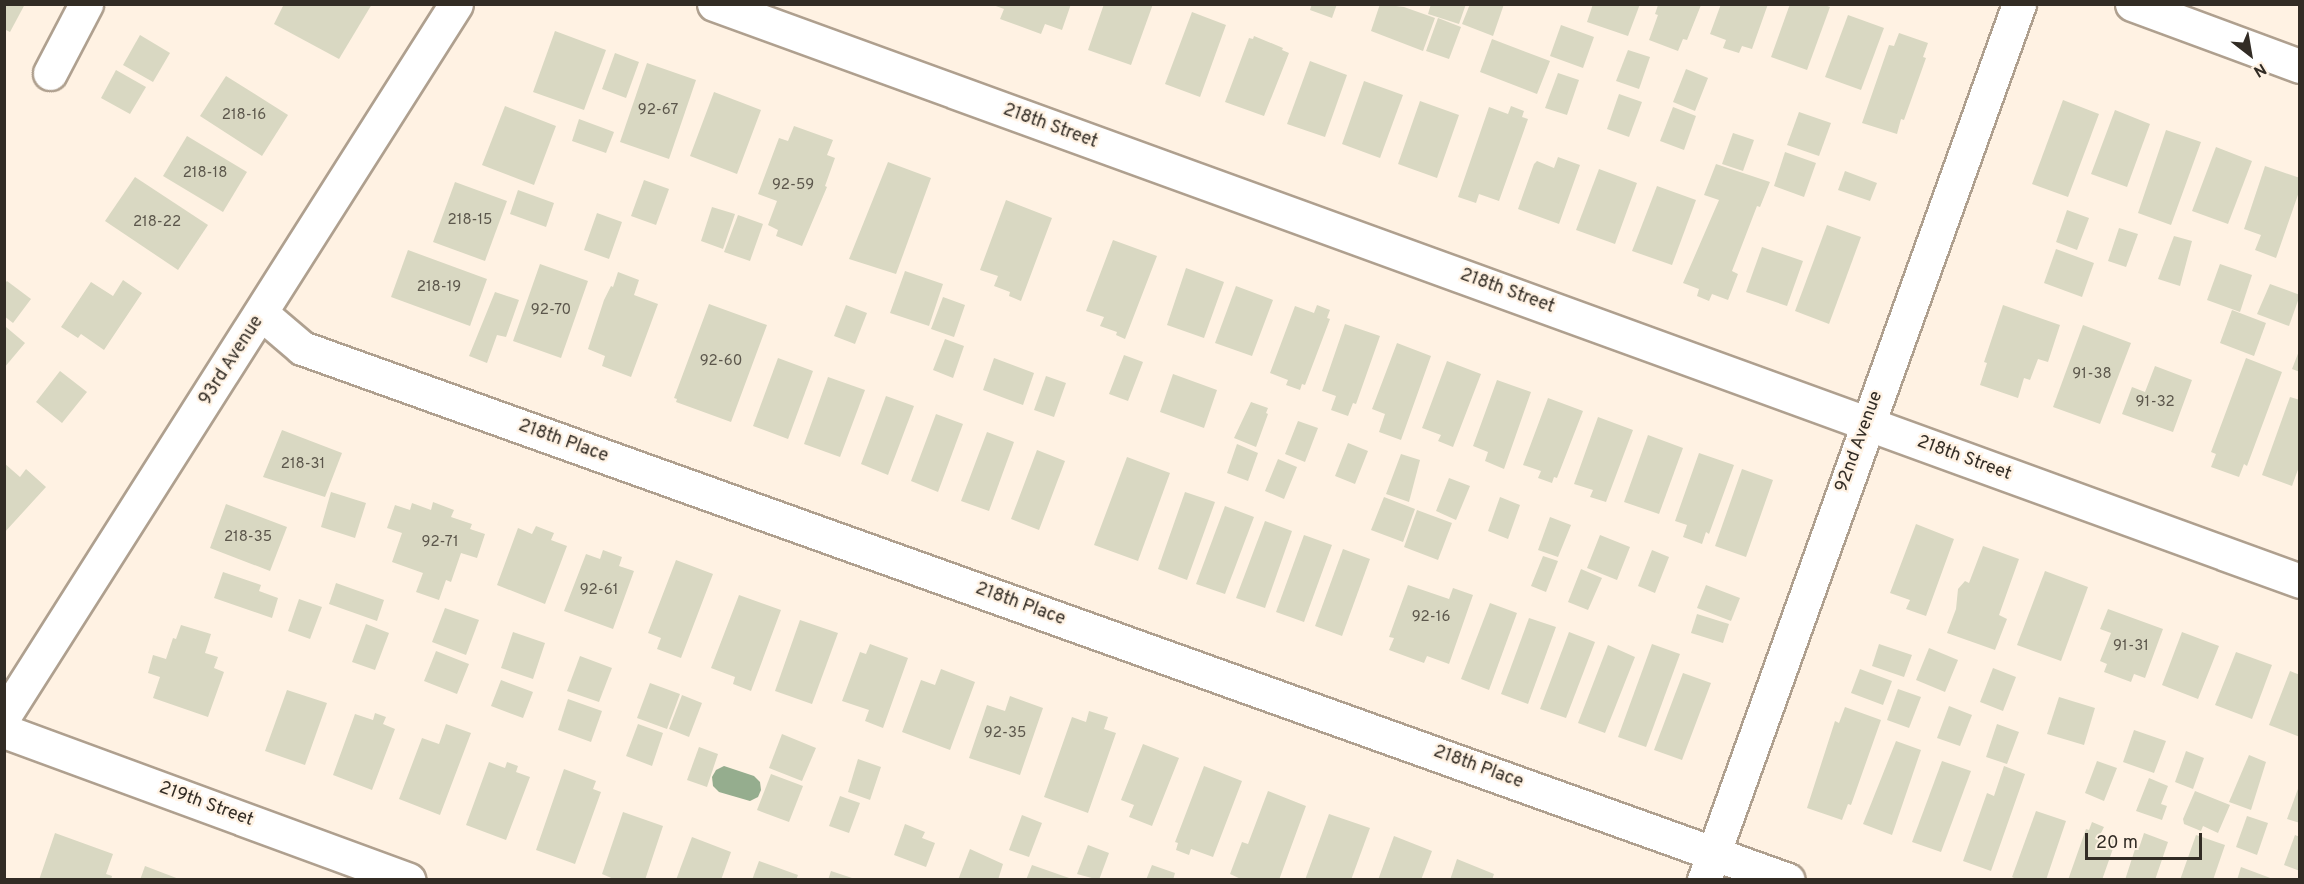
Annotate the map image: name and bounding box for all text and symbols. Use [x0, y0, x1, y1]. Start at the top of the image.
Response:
north arrow [2220, 24, 2280, 84]
text: N [2249, 58, 2269, 81]
street label: 218th Street [1000, 100, 1100, 154]
house number: 92-67 [638, 102, 678, 120]
house number: 218-16 [222, 107, 266, 125]
house number: 218-18 [183, 165, 227, 183]
house number: 92-59 [772, 177, 814, 195]
house number: 218-15 [448, 212, 492, 230]
house number: 218-22 [133, 214, 181, 232]
street label: 218th Street [1457, 265, 1557, 319]
house number: 218-19 [417, 279, 461, 297]
house number: 92-70 [531, 302, 571, 320]
street label: 93rd Avenue [195, 312, 269, 410]
house number: 92-60 [700, 353, 742, 371]
house number: 91-38 [2072, 366, 2112, 384]
street label: 92nd Avenue [1832, 388, 1888, 496]
house number: 91-32 [2135, 394, 2175, 412]
street label: 218th Place [515, 416, 611, 468]
street label: 218th Street [1914, 432, 2014, 486]
house number: 218-31 [281, 456, 325, 474]
house number: 218-35 [224, 529, 272, 547]
house number: 92-71 [421, 534, 459, 552]
street label: 218th Place [972, 579, 1068, 631]
house number: 92-61 [580, 582, 618, 600]
house number: 92-16 [1412, 609, 1450, 627]
house number: 91-31 [2113, 638, 2149, 656]
house number: 92-35 [984, 725, 1026, 743]
street label: 218th Place [1430, 742, 1526, 794]
street label: 219th Street [156, 778, 256, 832]
scale bar [2088, 821, 2205, 859]
text: 20 m [2096, 832, 2138, 855]

